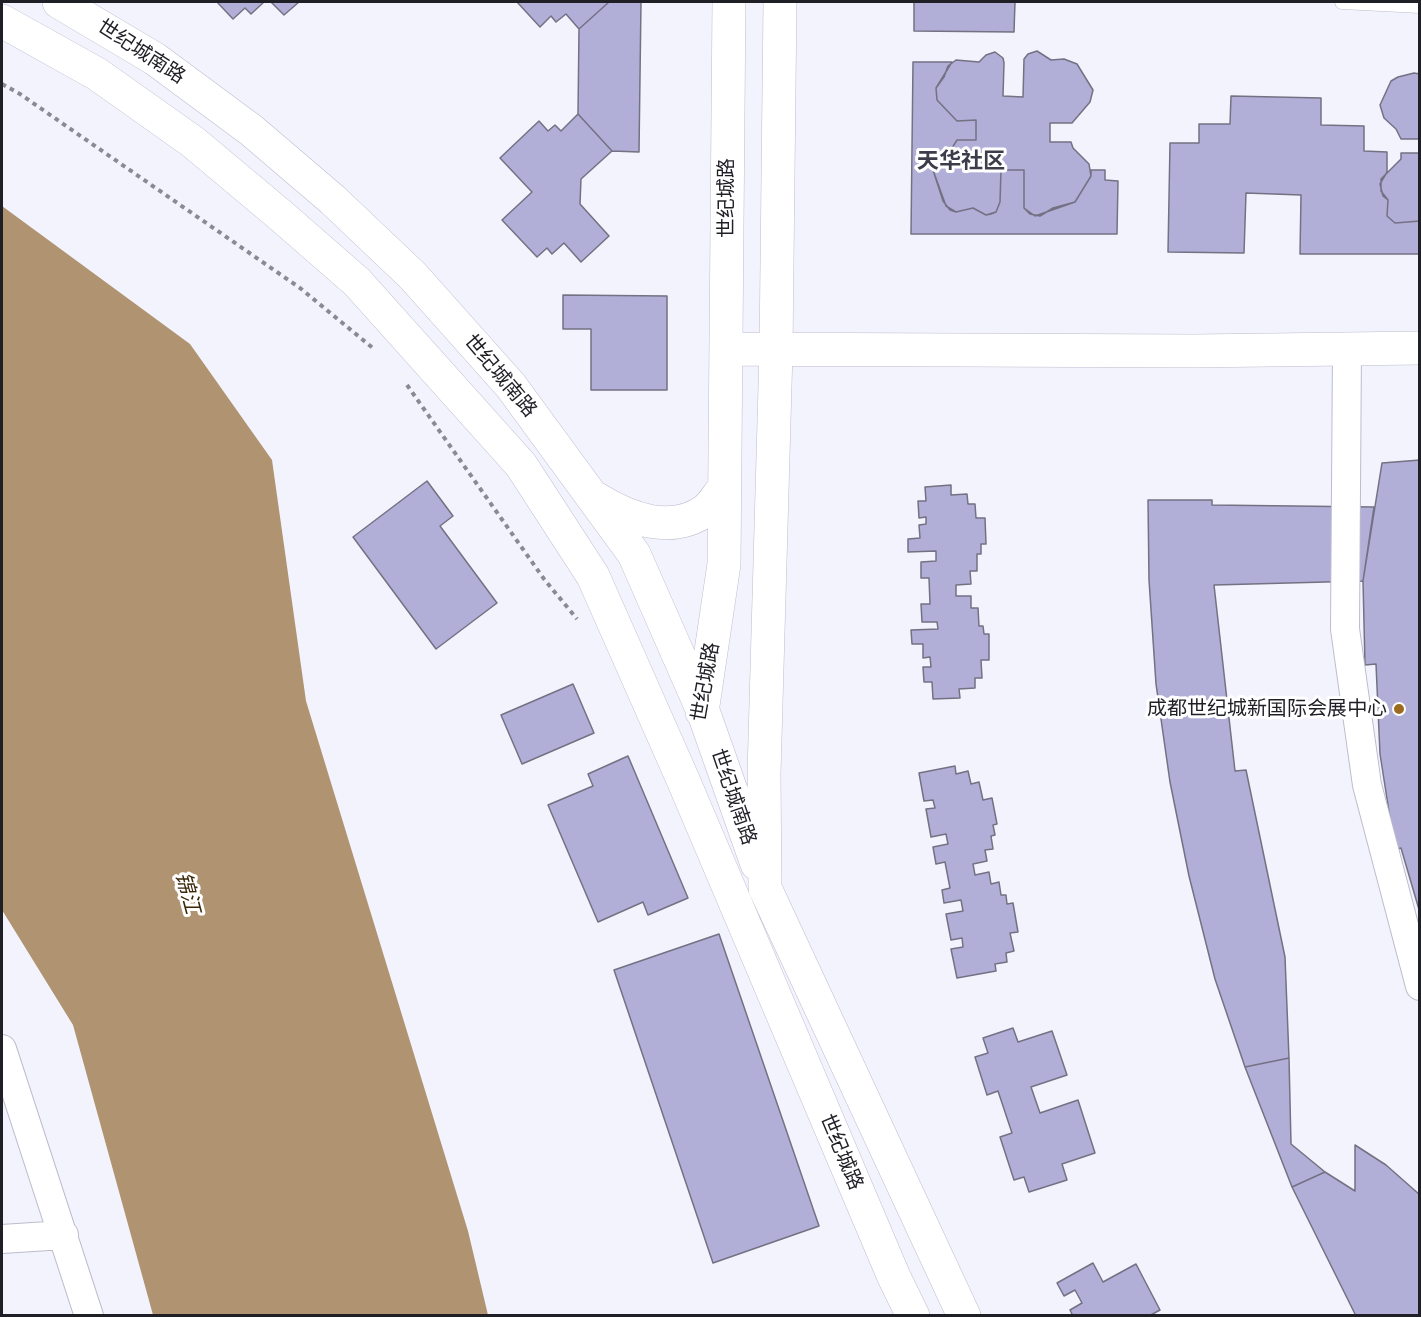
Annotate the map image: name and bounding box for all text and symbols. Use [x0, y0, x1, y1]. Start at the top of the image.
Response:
street label: 世纪城南路 [93, 15, 189, 89]
district label: 天华社区 [917, 149, 1005, 175]
street label: 世纪城路 [715, 158, 739, 238]
street label: 世纪城南路 [459, 330, 541, 422]
street label: 世纪城路 [687, 641, 725, 723]
place label: 成都世纪城新国际会展中心 [1147, 697, 1387, 721]
marker: 成都世纪城新国际会展中心 [1392, 702, 1406, 716]
street label: 世纪城南路 [705, 746, 761, 848]
water label: 锦江 [169, 869, 205, 917]
street label: 世纪城路 [814, 1110, 868, 1194]

